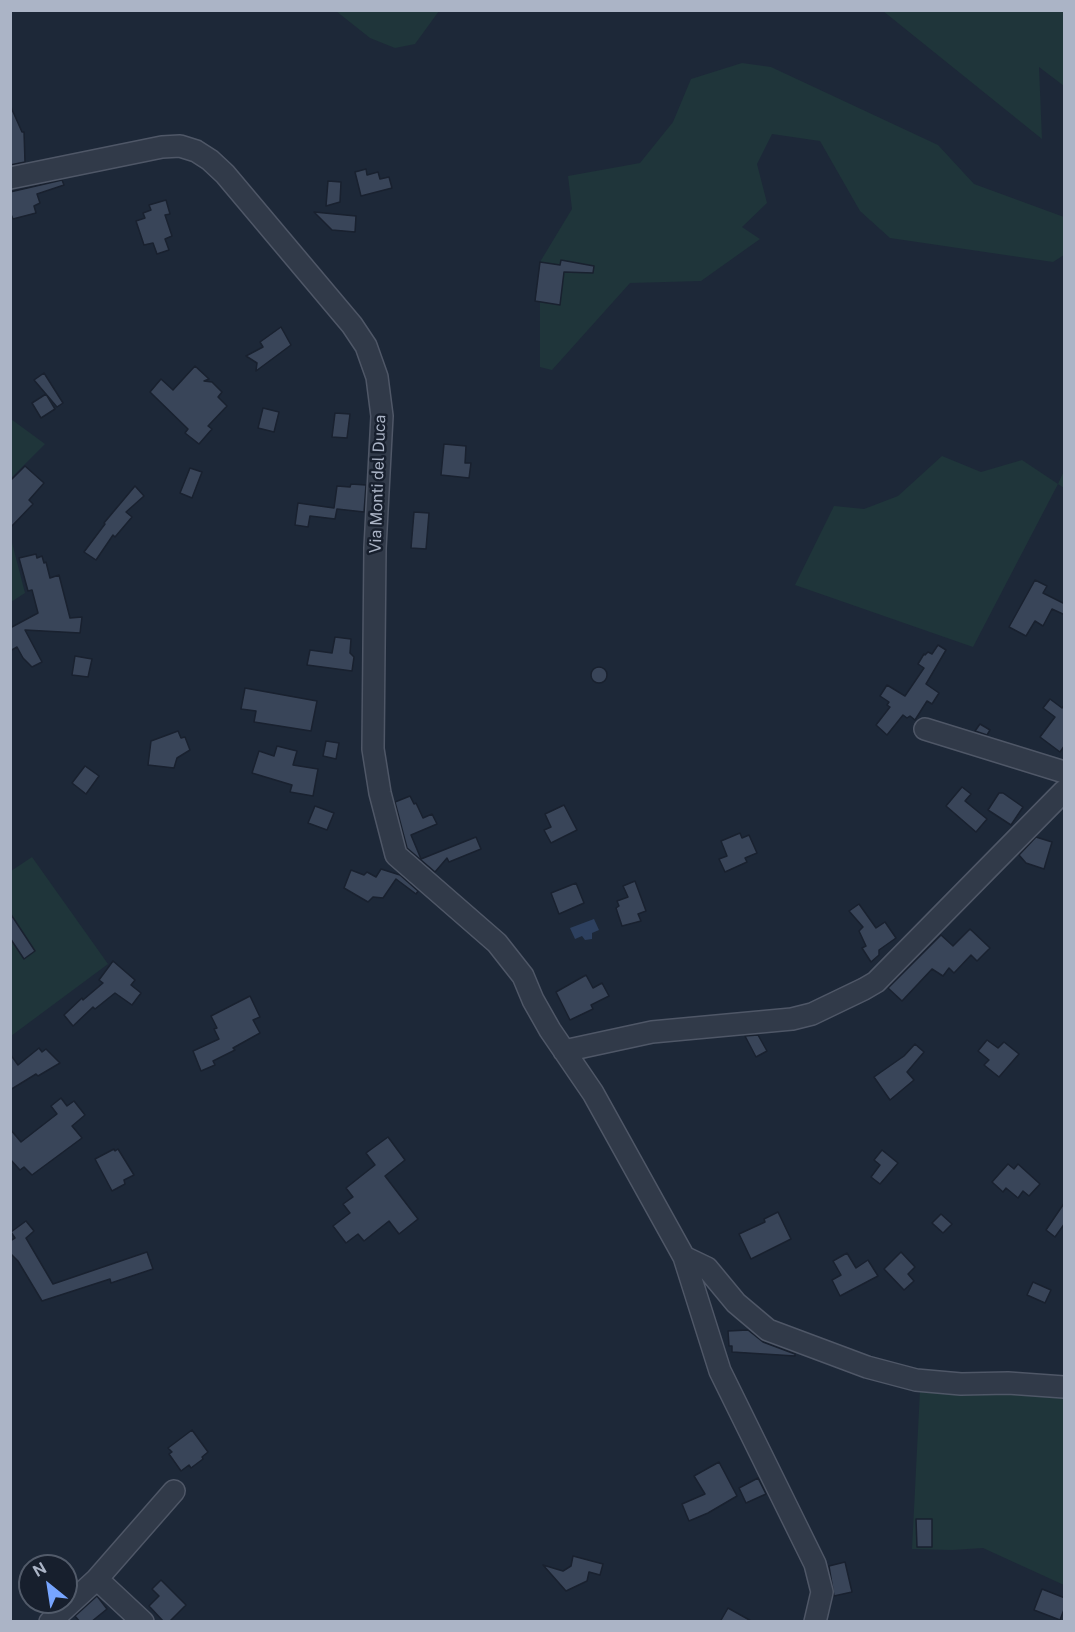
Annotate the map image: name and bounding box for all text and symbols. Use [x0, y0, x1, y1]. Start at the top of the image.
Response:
street label: Via Monti del Duca [366, 414, 390, 554]
north arrow [18, 1554, 78, 1614]
text: N [30, 1558, 50, 1581]

